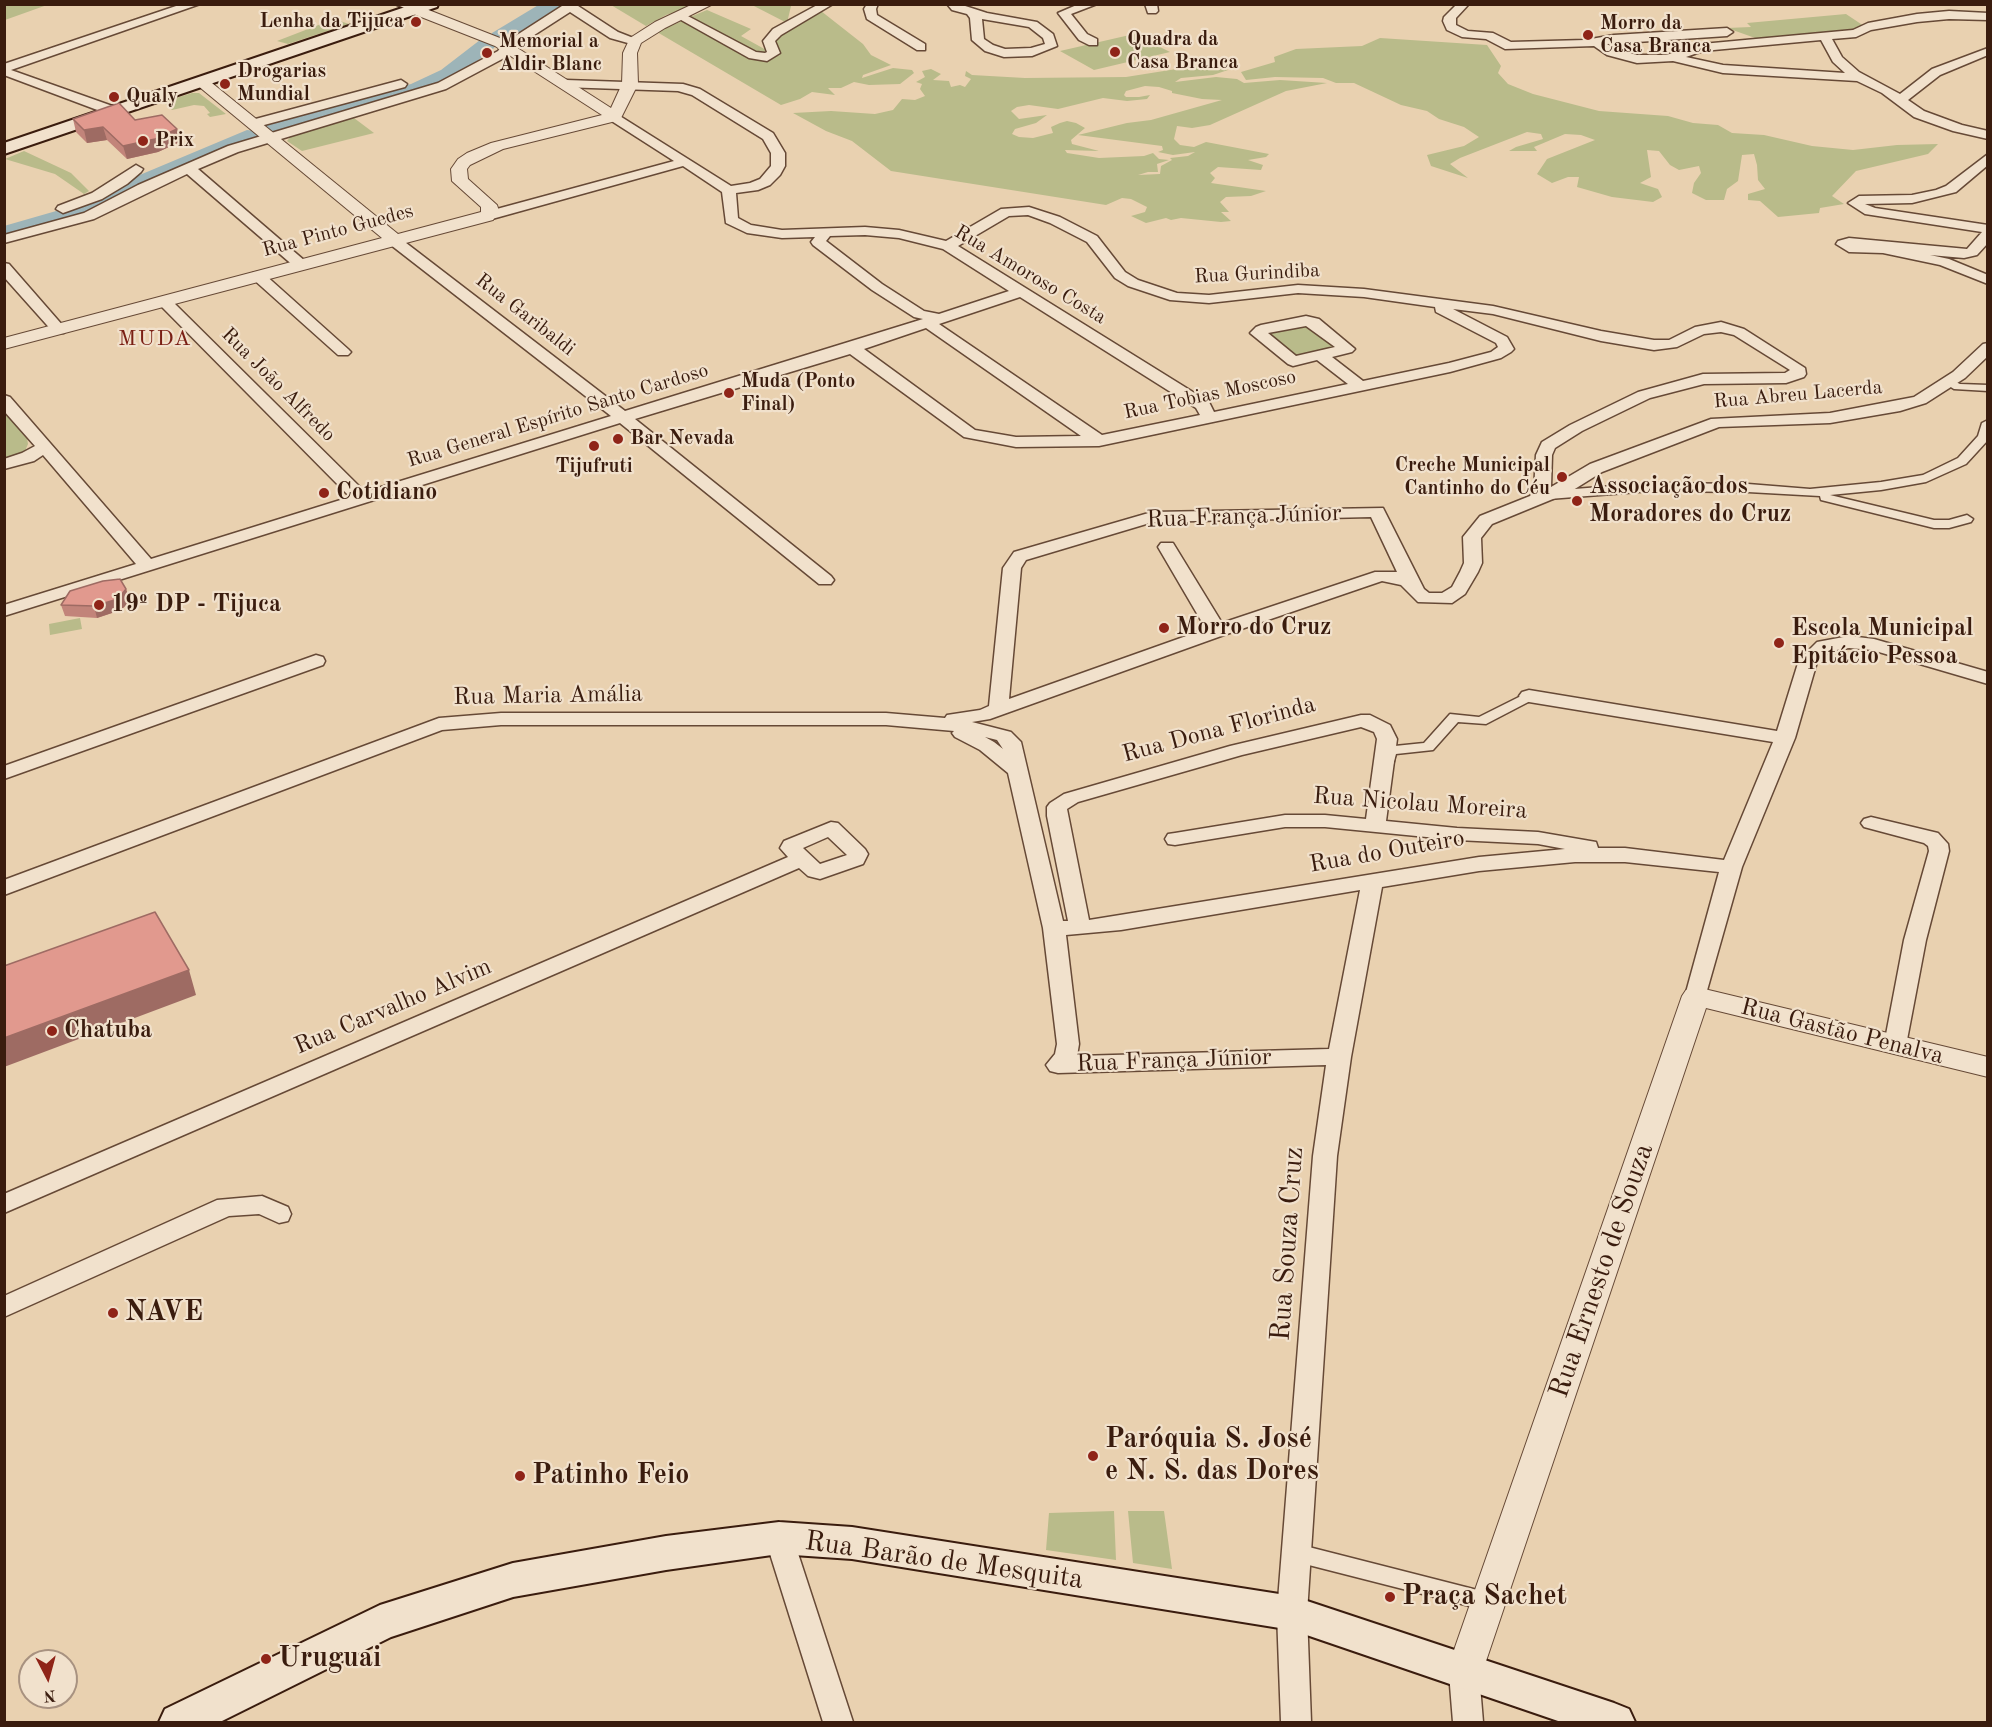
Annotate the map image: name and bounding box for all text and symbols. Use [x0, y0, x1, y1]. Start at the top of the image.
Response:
place label: Lenha da Tijuca [259, 10, 404, 34]
place label: Morro da Casa Branca [1600, 12, 1711, 59]
marker: Lenha da Tijuca [409, 15, 423, 29]
place label: Quadra da Casa Branca [1127, 28, 1238, 75]
marker: Morro da Casa Branca [1581, 28, 1595, 42]
place label: Memorial a Aldir Blanc [499, 30, 602, 77]
marker: Quadra da Casa Branca [1108, 45, 1122, 59]
marker: Memorial a Aldir Blanc [480, 46, 494, 60]
place label: Drogarias Mundial [237, 60, 326, 107]
marker: Drogarias Mundial [218, 77, 232, 91]
place label: Qualy [126, 85, 178, 109]
marker: Qualy [107, 90, 121, 104]
place label: Prix [155, 129, 194, 153]
marker: Prix [136, 134, 150, 148]
street label: Rua Pinto Guedes [260, 199, 416, 263]
street label: Rua Amoroso Costa [950, 220, 1110, 330]
street label: Rua Gurindiba [1193, 259, 1321, 289]
street label: Rua Garibaldi [470, 269, 580, 361]
street label: Rua João Alfredo [216, 323, 340, 447]
district label: MUDA [118, 326, 192, 352]
street label: Rua General Espírito Santo Cardoso [405, 359, 711, 473]
street label: Rua Tobias Moscoso [1122, 365, 1298, 425]
place label: Muda (Ponto Final) [741, 370, 855, 417]
street label: Rua Abreu Lacerda [1713, 376, 1883, 414]
marker: Muda (Ponto Final) [722, 386, 736, 400]
place label: Bar Nevada [630, 427, 734, 451]
marker: Bar Nevada [611, 432, 625, 446]
marker: Tijufruti [587, 439, 601, 453]
place label: Creche Municipal Cantinho do Céu [1395, 454, 1550, 501]
place label: Tijufruti [555, 455, 633, 479]
marker: Creche Municipal Cantinho do Céu [1555, 470, 1569, 484]
place label: Associação dos Moradores do Cruz [1589, 473, 1791, 529]
place label: Cotidiano [336, 479, 437, 507]
marker: Cotidiano [317, 486, 331, 500]
marker: Associação dos Moradores do Cruz [1570, 494, 1584, 508]
street label: Rua França Júnior [1146, 499, 1342, 535]
place label: 19º DP - Tijuca [111, 591, 281, 619]
marker: 19º DP - Tijuca [92, 598, 106, 612]
place label: Morro do Cruz [1176, 614, 1331, 642]
place label: Escola Municipal Epitácio Pessoa [1791, 615, 1973, 671]
marker: Morro do Cruz [1157, 621, 1171, 635]
marker: Escola Municipal Epitácio Pessoa [1772, 636, 1786, 650]
street label: Rua Maria Amália [453, 680, 643, 712]
street label: Rua Dona Florinda [1119, 690, 1319, 770]
street label: Rua Nicolau Moreira [1312, 782, 1528, 826]
street label: Rua do Outeiro [1307, 824, 1467, 880]
street label: Rua Carvalho Alvim [290, 952, 496, 1062]
street label: Rua Gastão Penalva [1737, 993, 1947, 1071]
place label: Chatuba [64, 1017, 152, 1045]
marker: Chatuba [45, 1024, 59, 1038]
street label: Rua França Júnior [1076, 1043, 1272, 1079]
street label: Rua Ernesto de Souza [1543, 1139, 1661, 1403]
street label: Rua Souza Cruz [1264, 1146, 1312, 1342]
place label: NAVE [125, 1296, 203, 1330]
marker: NAVE [106, 1306, 120, 1320]
place label: Paróquia S. José e N. S. das Dores [1105, 1423, 1319, 1489]
marker: Paróquia S. José e N. S. das Dores [1086, 1449, 1100, 1463]
place label: Patinho Feio [532, 1459, 689, 1493]
marker: Patinho Feio [513, 1469, 527, 1483]
street label: Rua Barão de Mesquita [803, 1525, 1085, 1597]
place label: Praça Sachet [1402, 1580, 1567, 1614]
marker: Praça Sachet [1383, 1590, 1397, 1604]
place label: Uruguai [278, 1642, 381, 1676]
north arrow [18, 1649, 78, 1709]
marker: Uruguai [259, 1652, 273, 1666]
text: N [43, 1686, 57, 1704]

